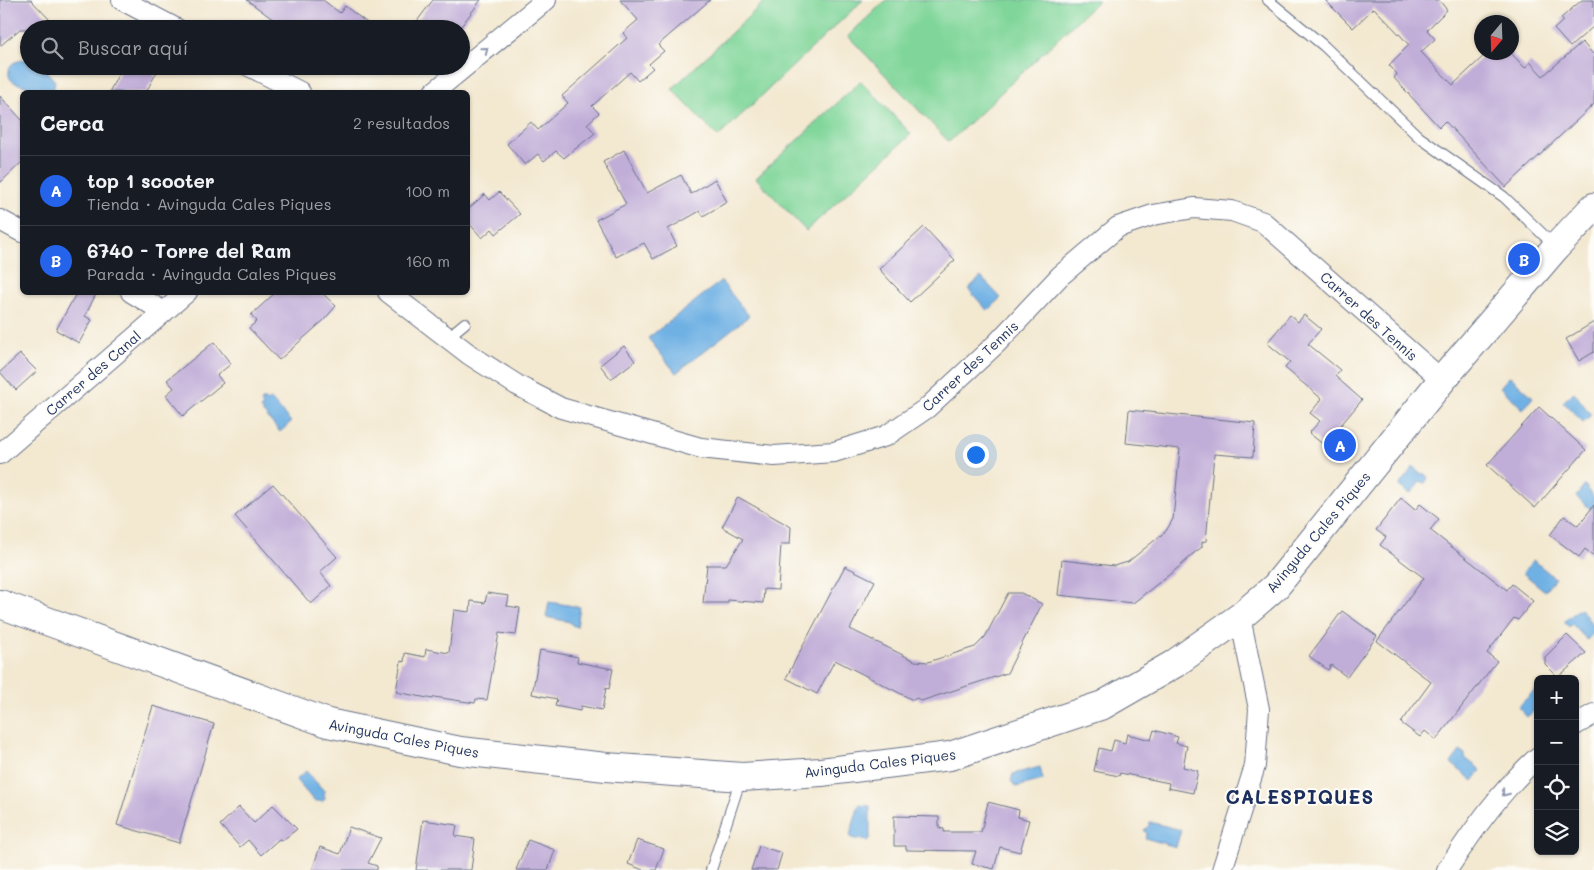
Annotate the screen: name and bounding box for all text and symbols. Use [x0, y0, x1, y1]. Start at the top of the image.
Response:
north arrow [1474, 15, 1519, 60]
search box [20, 20, 470, 75]
icon: search [38, 34, 66, 62]
text: Buscar aquí [78, 35, 188, 60]
one-way arrow [479, 48, 488, 56]
text: Cerca [40, 109, 105, 136]
text: 2 resultados [353, 112, 450, 133]
text: top 1 scooter [87, 168, 215, 193]
text: A [50, 180, 62, 201]
text: 100 m [405, 180, 450, 201]
text: Tienda · Avinguda Cales Piques [87, 193, 331, 214]
text: 6740 - Torre del Ram [87, 238, 291, 263]
pin: B [1508, 240, 1540, 278]
text: B [51, 250, 61, 271]
text: 160 m [405, 250, 450, 271]
text: Parada · Avinguda Cales Piques [87, 263, 337, 284]
street label: Carrer des Tennis [1316, 267, 1422, 365]
street label: Carrer des Tennis [918, 316, 1022, 416]
street label: Carrer des Canal [41, 326, 145, 420]
pin: A [1324, 426, 1356, 464]
your location [963, 442, 989, 468]
street label: Avinguda Cales Piques [1262, 467, 1374, 597]
map controls [1534, 675, 1579, 855]
button: + [1534, 675, 1579, 720]
street label: Avinguda Cales Piques [327, 714, 481, 762]
button: − [1534, 720, 1579, 765]
street label: Avinguda Cales Piques [803, 744, 957, 782]
button: locate [1534, 765, 1579, 810]
district label: CALESPIQUES [1226, 784, 1374, 809]
one-way arrow [1501, 787, 1510, 796]
button: layers [1534, 810, 1579, 855]

